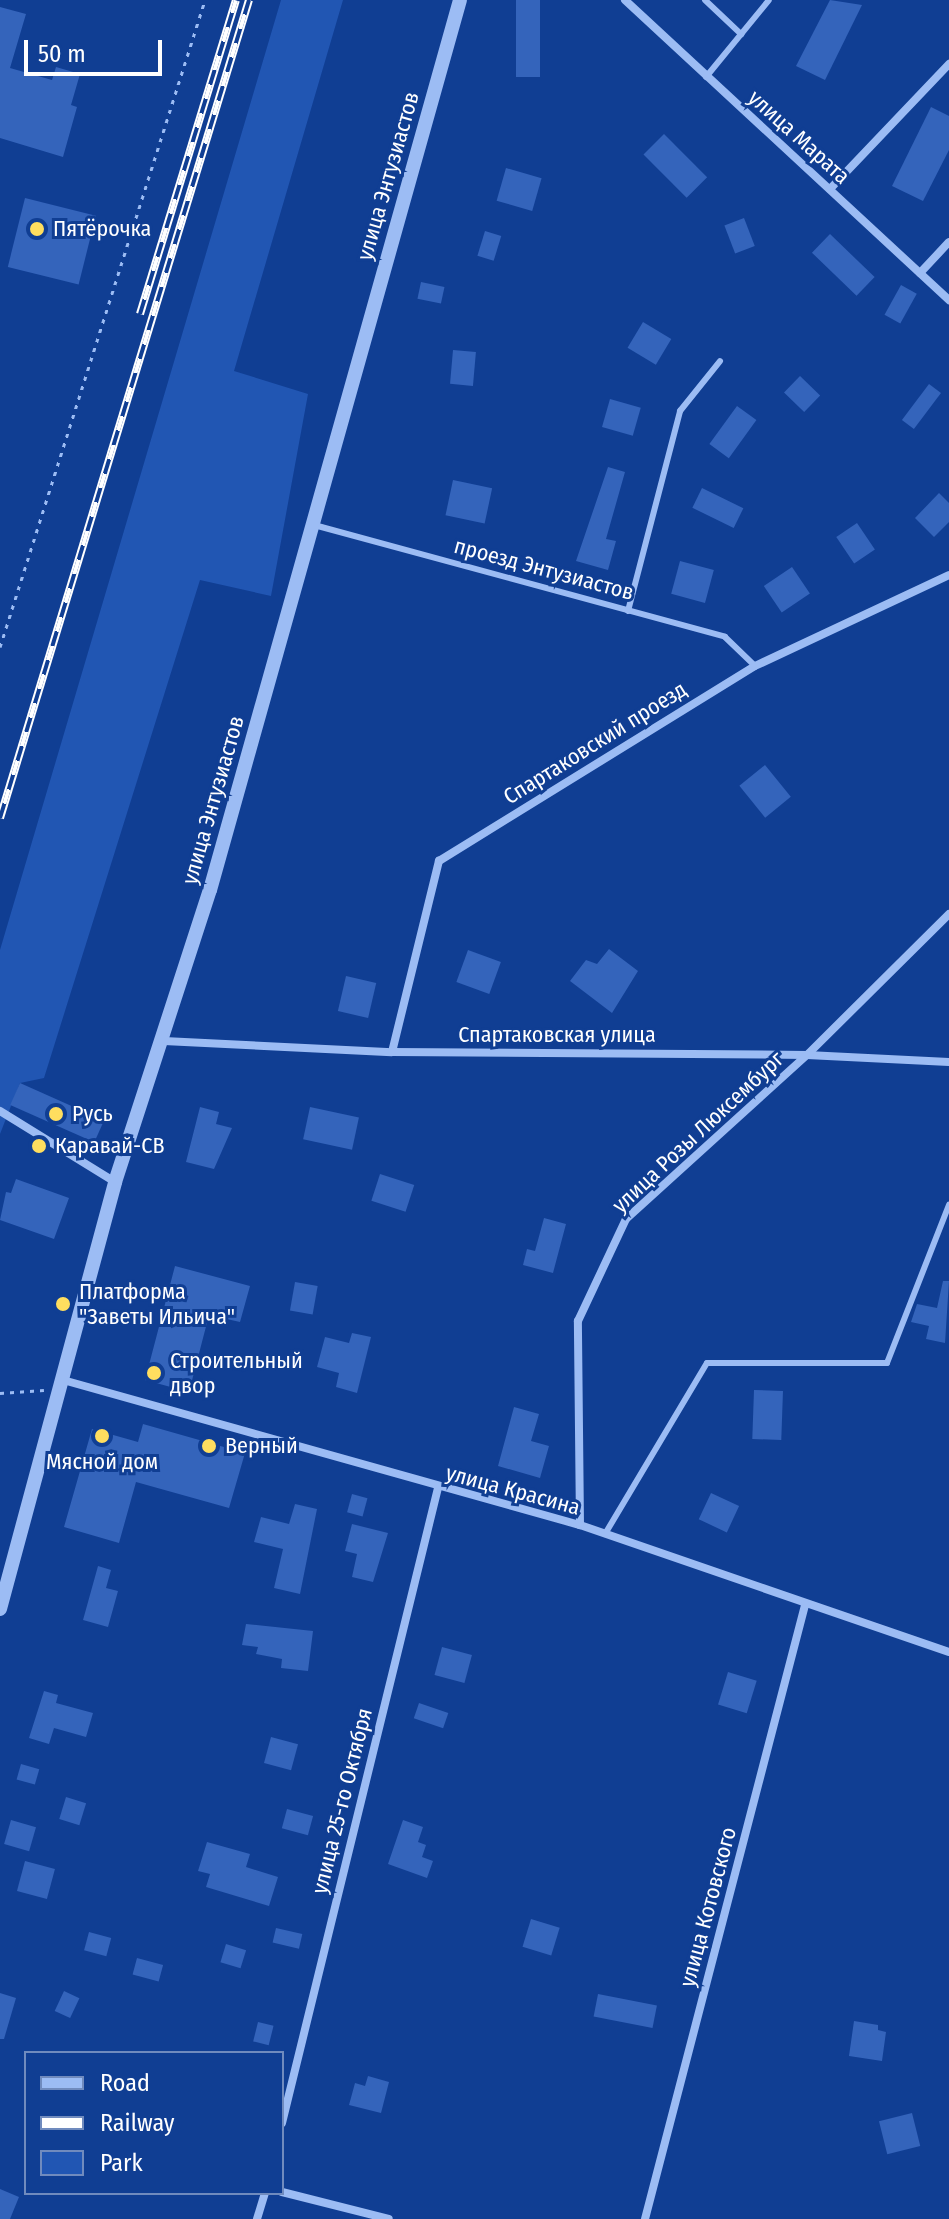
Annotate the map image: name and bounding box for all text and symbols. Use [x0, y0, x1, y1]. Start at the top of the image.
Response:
scale bar [28, 24, 166, 74]
text: 50 m [38, 40, 86, 68]
street label: улица Марата [743, 85, 855, 189]
street label: улица Энтузиастов [351, 89, 425, 263]
place label: Пятёрочка [53, 216, 151, 242]
marker: Пятёрочка [28, 220, 46, 238]
street label: проезд Энтузиастов [451, 532, 637, 606]
street label: Спартаковский проезд [499, 676, 691, 810]
street label: улица Энтузиастов [176, 713, 250, 887]
street label: Спартаковская улица [458, 1022, 656, 1048]
street label: улица Розы Люксембург [607, 1046, 789, 1218]
place label: Русь [72, 1101, 113, 1127]
marker: Русь [47, 1105, 65, 1123]
place label: Каравай-СВ [55, 1133, 164, 1159]
marker: Каравай-СВ [30, 1137, 48, 1155]
place label: Платформа "Заветы Ильича" [79, 1278, 235, 1330]
marker: Платформа "Заветы Ильича" [54, 1295, 72, 1313]
place label: Строительный двор [170, 1347, 303, 1398]
marker: Строительный двор [145, 1364, 163, 1382]
marker: Мясной дом [93, 1427, 111, 1445]
place label: Верный [225, 1433, 298, 1459]
marker: Верный [200, 1437, 218, 1455]
place label: Мясной дом [46, 1449, 158, 1475]
street label: улица Красина [443, 1459, 583, 1521]
street label: улица 25-го Октября [306, 1706, 378, 1896]
street label: улица Котовского [674, 1824, 742, 1990]
legend [24, 2051, 284, 2195]
text: Road [100, 2069, 150, 2097]
text: Railway [100, 2109, 175, 2137]
text: Park [100, 2149, 143, 2177]

